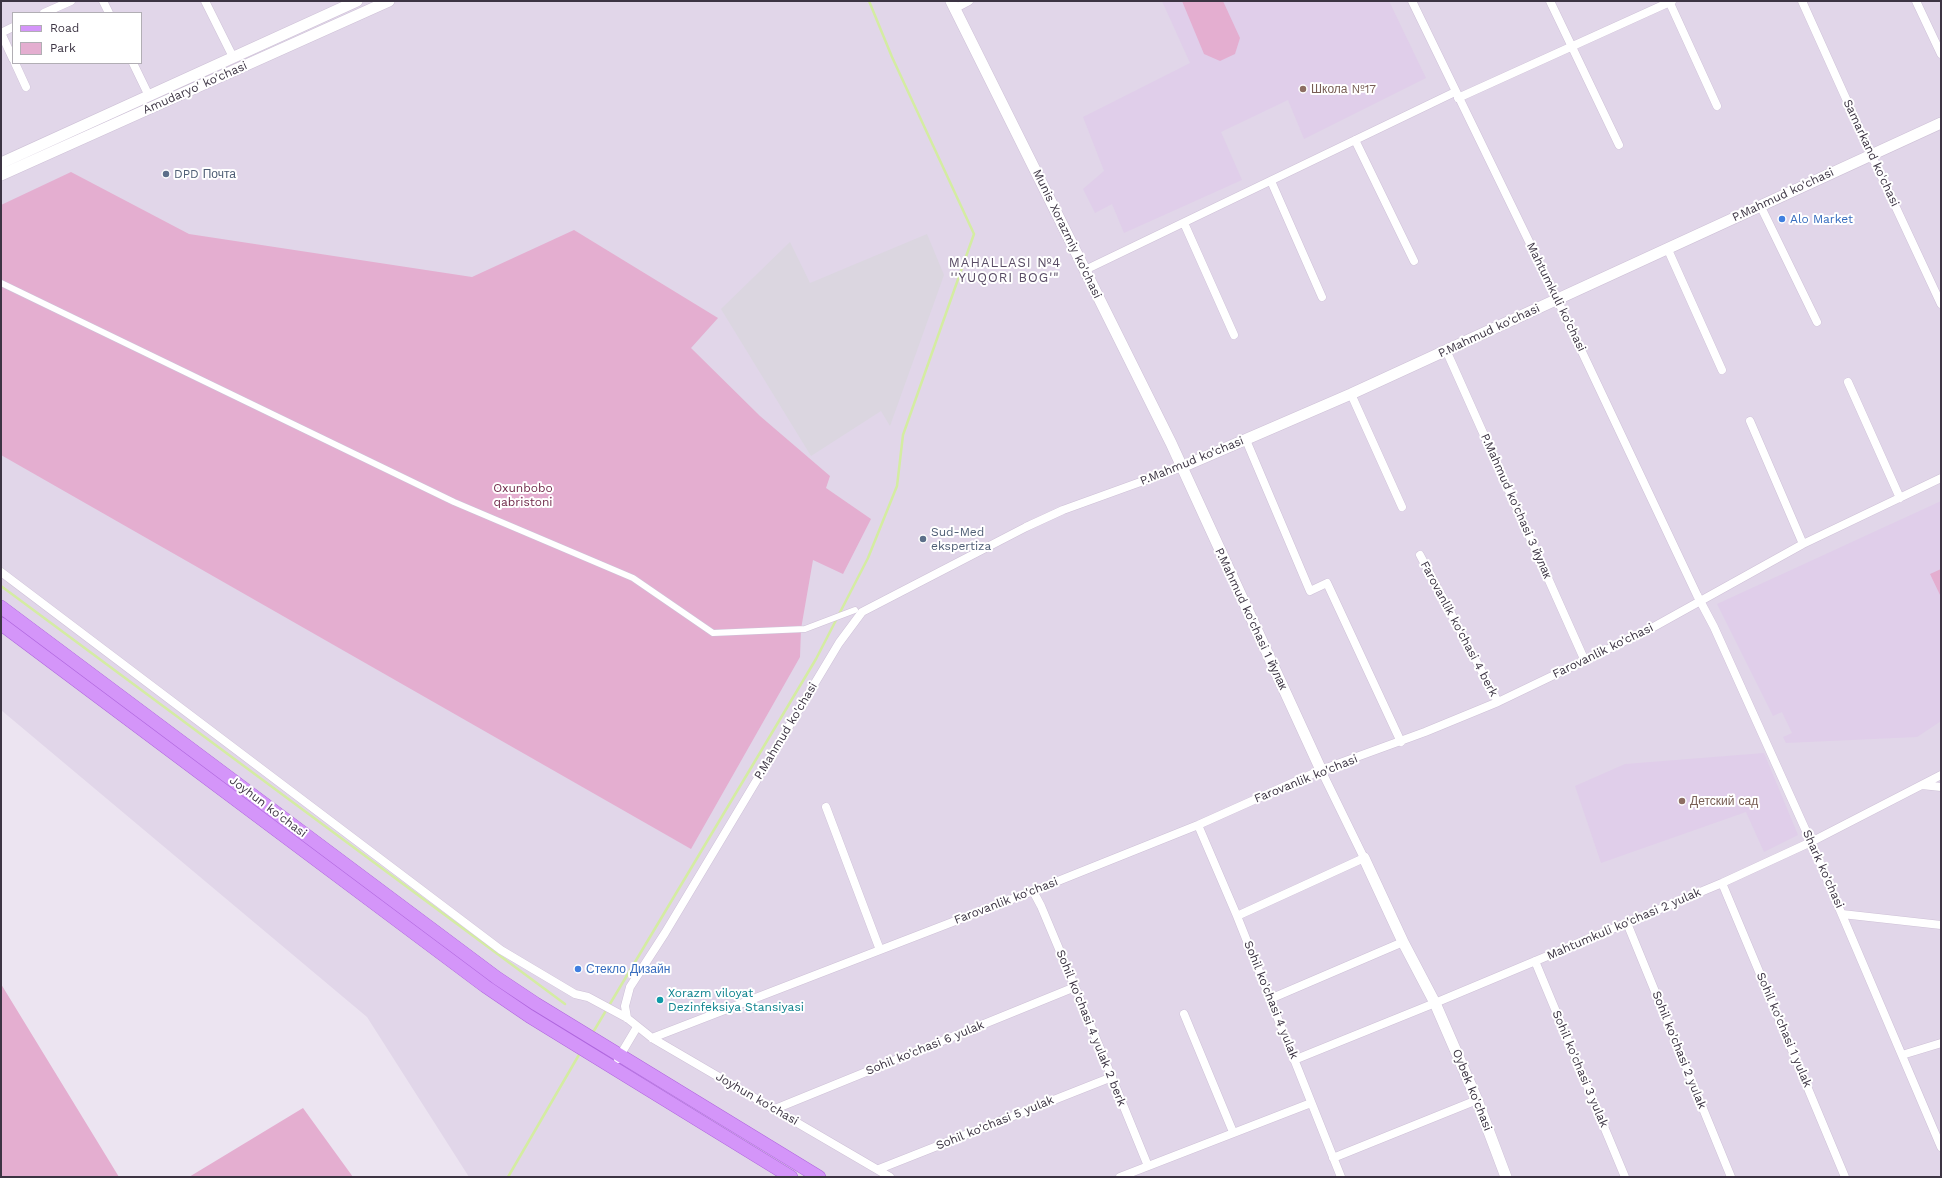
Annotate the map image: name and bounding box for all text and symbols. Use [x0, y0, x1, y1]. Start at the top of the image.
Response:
legend [12, 12, 142, 64]
text: Road [50, 21, 79, 35]
text: Park [50, 41, 76, 55]
street label: Amudaryo' ko'chasi [141, 59, 249, 117]
place label: Школа №17 [1311, 82, 1376, 96]
marker: Школа №17 [1298, 84, 1308, 94]
street label: Samarkand ko'chasi [1840, 97, 1902, 209]
street label: P.Mahmud ko'chasi [1730, 165, 1836, 225]
place label: DPD Почта [174, 167, 236, 181]
street label: Munis Xorazmiy ko'chasi [1029, 167, 1105, 301]
marker: DPD Почта [161, 169, 171, 179]
place label: Alo Market [1790, 212, 1853, 226]
marker: Alo Market [1777, 214, 1787, 224]
street label: Mahtumkuli ko'chasi [1523, 240, 1589, 354]
district label: MAHALLASI №4 ''YUQORI BOG'" [949, 255, 1061, 286]
street label: P.Mahmud ko'chasi [1436, 301, 1542, 361]
street label: P.Mahmud ko'chasi 3 йулак [1477, 431, 1555, 581]
street label: P.Mahmud ko'chasi [1138, 434, 1246, 488]
park label: Oxunbobo qabristoni [493, 481, 553, 509]
place label: Sud-Med ekspertiza [931, 525, 991, 553]
marker: Sud-Med ekspertiza [918, 534, 928, 544]
street label: P.Mahmud ko'chasi 1 йулак [1212, 546, 1290, 692]
street label: Farovanlik ko'chasi 4 berk [1417, 559, 1501, 699]
street label: Farovanlik ko'chasi [1550, 620, 1656, 682]
street label: P.Mahmud ko'chasi [751, 680, 821, 782]
street label: Farovanlik ko'chasi [1252, 752, 1360, 806]
street label: Joyhun ko'chasi [227, 773, 309, 841]
place label: Детский сад [1690, 794, 1758, 808]
marker: Детский сад [1677, 796, 1687, 806]
street label: Shark ko'chasi [1799, 828, 1847, 910]
street label: Farovanlik ko'chasi [952, 875, 1060, 927]
street label: Mahtumkuli ko'chasi 2 yulak [1545, 885, 1703, 963]
street label: Sohil ko'chasi 4 yulak [1241, 939, 1301, 1061]
street label: Sohil ko'chasi 4 yulak 2 berk [1053, 948, 1129, 1108]
place label: Стекло Дизайн [586, 962, 670, 976]
marker: Стекло Дизайн [573, 964, 583, 974]
street label: Sohil ko'chasi 1 yulak [1753, 970, 1815, 1090]
place label: Xorazm viloyat Dezinfeksiya Stansiyasi [668, 986, 804, 1014]
street label: Sohil ko'chasi 2 yulak [1649, 989, 1709, 1111]
marker: Xorazm viloyat Dezinfeksiya Stansiyasi [655, 995, 665, 1005]
street label: Sohil ko'chasi 3 yulak [1549, 1008, 1611, 1130]
street label: Sohil ko'chasi 6 yulak [864, 1018, 986, 1078]
street label: Oybek ko'chasi [1449, 1047, 1495, 1133]
street label: Joyhun ko'chasi [713, 1070, 801, 1128]
street label: Sohil ko'chasi 5 yulak [934, 1093, 1056, 1153]

